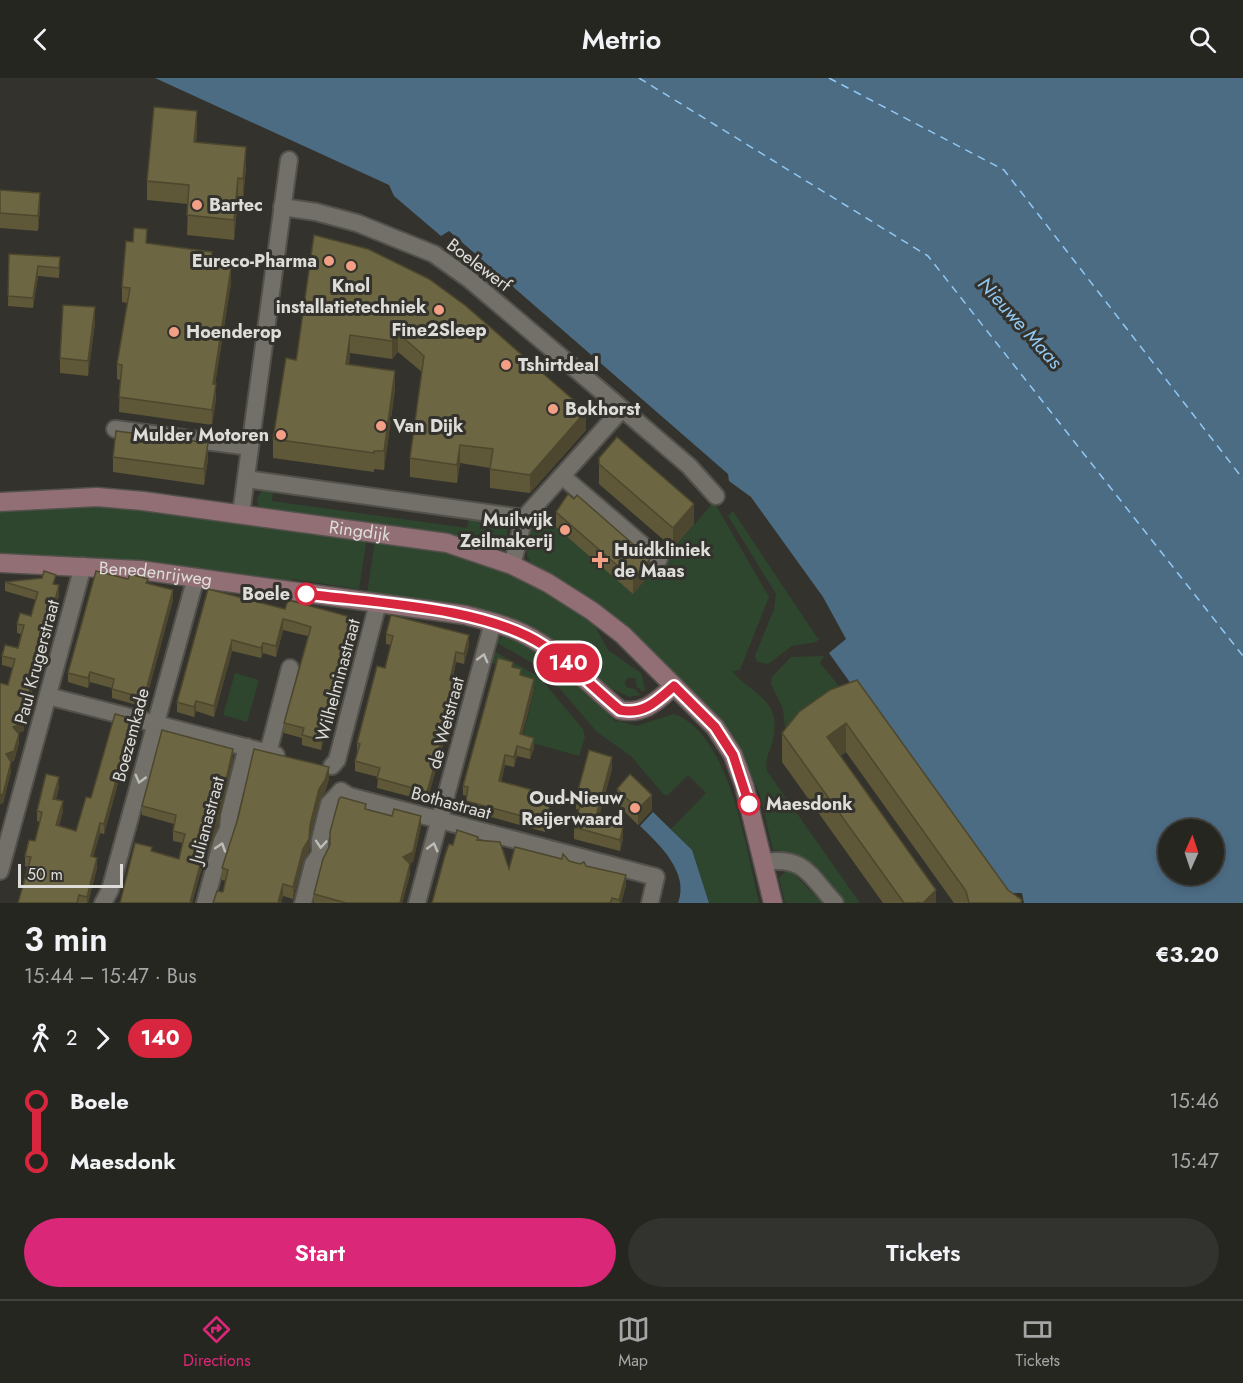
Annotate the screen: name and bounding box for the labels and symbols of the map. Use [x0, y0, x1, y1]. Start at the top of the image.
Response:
place label: Bartec [209, 192, 263, 218]
marker: Bartec [190, 198, 204, 212]
street label: Boelewerf [441, 232, 517, 298]
place label: Eureco-Pharma [192, 248, 317, 274]
marker: Eureco-Pharma [322, 254, 336, 268]
marker: Knol installatietechniek [344, 259, 358, 273]
water label: Nieuwe Maas [971, 271, 1069, 376]
place label: Knol installatietechniek [276, 273, 427, 320]
marker: Fine2Sleep [432, 303, 446, 317]
place label: Fine2Sleep [391, 317, 487, 343]
place label: Hoenderop [186, 319, 282, 345]
marker: Hoenderop [167, 325, 181, 339]
place label: Tshirtdeal [518, 352, 599, 378]
marker: Tshirtdeal [499, 358, 513, 372]
place label: Bokhorst [565, 396, 640, 422]
marker: Bokhorst [546, 402, 560, 416]
place label: Van Dijk [392, 413, 464, 439]
marker: Van Dijk [374, 419, 388, 433]
place label: Mulder Motoren [133, 422, 269, 448]
marker: Mulder Motoren [274, 428, 288, 442]
place label: Muilwijk Zeilmakerij [460, 507, 554, 554]
street label: Ringdijk [327, 514, 392, 548]
marker: Muilwijk Zeilmakerij [558, 523, 572, 537]
place label: Huidkliniek de Maas [614, 537, 711, 584]
marker: Huidkliniek de Maas [591, 551, 609, 569]
street label: Benedenrijweg [98, 555, 214, 593]
place label: Boele [242, 581, 290, 607]
marker: Boele [295, 583, 317, 605]
street label: Paul Krugerstraat [8, 596, 66, 727]
street label: Wilhelminastraat [309, 615, 367, 744]
line badge: 140 [534, 644, 602, 682]
one-way arrow [476, 653, 488, 664]
street label: de Wetstraat [421, 673, 471, 772]
street label: Boezemkade [106, 685, 156, 785]
street label: Julianastraat [182, 773, 231, 868]
one-way arrow [134, 774, 147, 784]
street label: Bothastraat [408, 780, 494, 826]
place label: Oud-Nieuw Reijerwaard [521, 785, 623, 832]
place label: Maesdonk [766, 791, 853, 817]
marker: Maesdonk [738, 793, 760, 815]
marker: Oud-Nieuw Reijerwaard [628, 801, 642, 815]
north arrow [1158, 819, 1224, 885]
one-way arrow [314, 839, 327, 848]
one-way arrow [213, 842, 226, 853]
one-way arrow [426, 842, 438, 852]
scale bar [18, 861, 123, 888]

